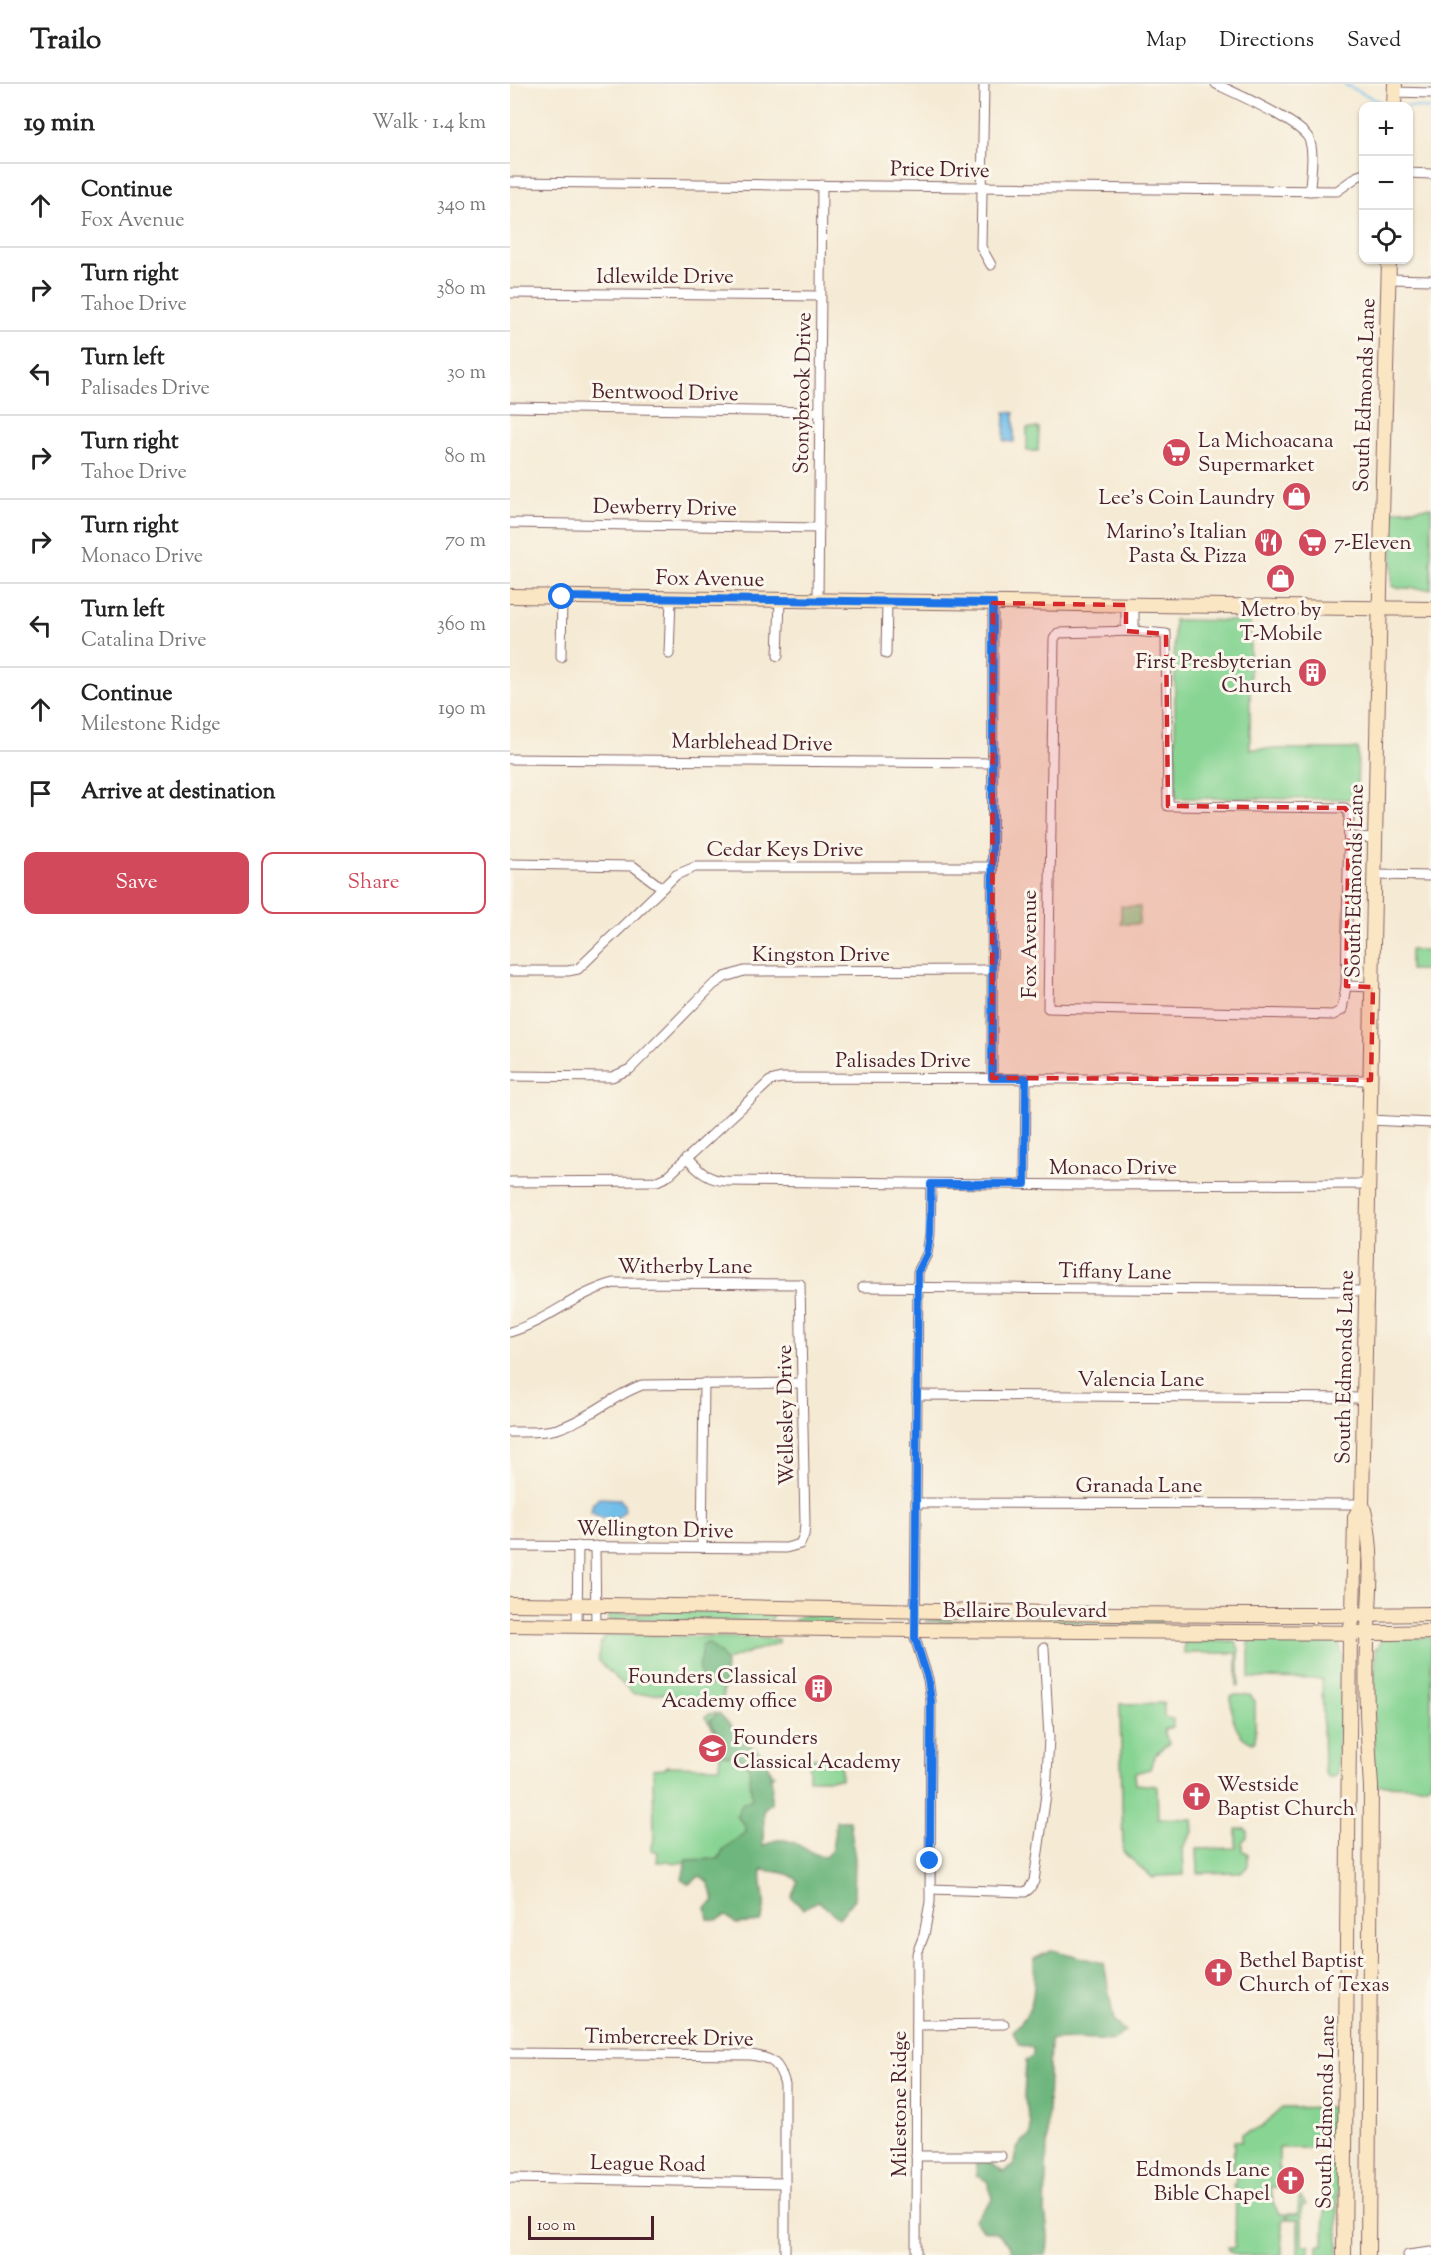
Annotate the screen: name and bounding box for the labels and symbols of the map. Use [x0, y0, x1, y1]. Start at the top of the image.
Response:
street label: Price Drive [890, 155, 990, 187]
street label: Idlewilde Drive [596, 263, 734, 293]
street label: South Edmonds Lane [1348, 297, 1384, 493]
street label: Stonybrook Drive [788, 312, 820, 474]
street label: Bentwood Drive [591, 378, 739, 410]
place label: La Michoacana Supermarket [1198, 427, 1334, 481]
supermarket icon: La Michoacana Supermarket [1161, 436, 1193, 468]
shop icon: Lee's Coin Laundry [1280, 481, 1312, 513]
place label: Lee's Coin Laundry [1098, 484, 1276, 514]
street label: Dewberry Drive [593, 493, 737, 525]
place label: Marino's Italian Pasta & Pizza [1106, 518, 1247, 572]
supermarket icon: 7-Eleven [1297, 526, 1329, 558]
restaurant icon: Marino's Italian Pasta & Pizza [1252, 527, 1284, 559]
place label: 7-Eleven [1334, 529, 1412, 559]
shop icon: Metro by T-Mobile [1265, 562, 1297, 594]
street label: Fox Avenue [655, 564, 765, 596]
route start [548, 583, 574, 609]
place label: Metro by T-Mobile [1240, 596, 1322, 650]
place label: First Presbyterian Church [1136, 648, 1292, 702]
building icon: First Presbyterian Church [1297, 657, 1329, 689]
street label: Marblehead Drive [671, 728, 833, 760]
street label: South Edmonds Lane [1339, 784, 1373, 978]
street label: Cedar Keys Drive [706, 836, 864, 866]
street label: Fox Avenue [1016, 890, 1046, 998]
street label: Kingston Drive [752, 941, 890, 971]
street label: Palisades Drive [835, 1047, 971, 1077]
street label: Monaco Drive [1049, 1154, 1177, 1184]
street label: Witherby Lane [618, 1253, 752, 1283]
street label: Tiffany Lane [1058, 1257, 1172, 1289]
street label: South Edmonds Lane [1329, 1270, 1363, 1464]
street label: Wellesley Drive [771, 1344, 803, 1486]
street label: Valencia Lane [1078, 1366, 1204, 1396]
street label: Granada Lane [1076, 1472, 1202, 1502]
street label: Wellington Drive [576, 1515, 734, 1547]
street label: Bellaire Boulevard [943, 1597, 1107, 1627]
place label: Founders Classical Academy office [628, 1663, 797, 1717]
building icon: Founders Classical Academy office [802, 1672, 834, 1704]
place label: Founders Classical Academy [733, 1724, 901, 1778]
school or university icon: Founders Classical Academy [696, 1733, 728, 1765]
place label: Westside Baptist Church [1217, 1771, 1355, 1825]
church icon: Westside Baptist Church [1180, 1780, 1212, 1812]
route end [916, 1847, 942, 1873]
place label: Bethel Baptist Church of Texas [1239, 1947, 1389, 2001]
church icon: Bethel Baptist Church of Texas [1202, 1956, 1234, 1988]
street label: South Edmonds Lane [1310, 2015, 1344, 2209]
street label: Timbercreek Drive [584, 2023, 754, 2055]
street label: Milestone Ridge [886, 2031, 916, 2177]
street label: League Road [590, 2149, 706, 2181]
place label: Edmonds Lane Bible Chapel [1136, 2156, 1270, 2210]
church icon: Edmonds Lane Bible Chapel [1275, 2165, 1307, 2197]
scale bar [528, 2213, 654, 2240]

